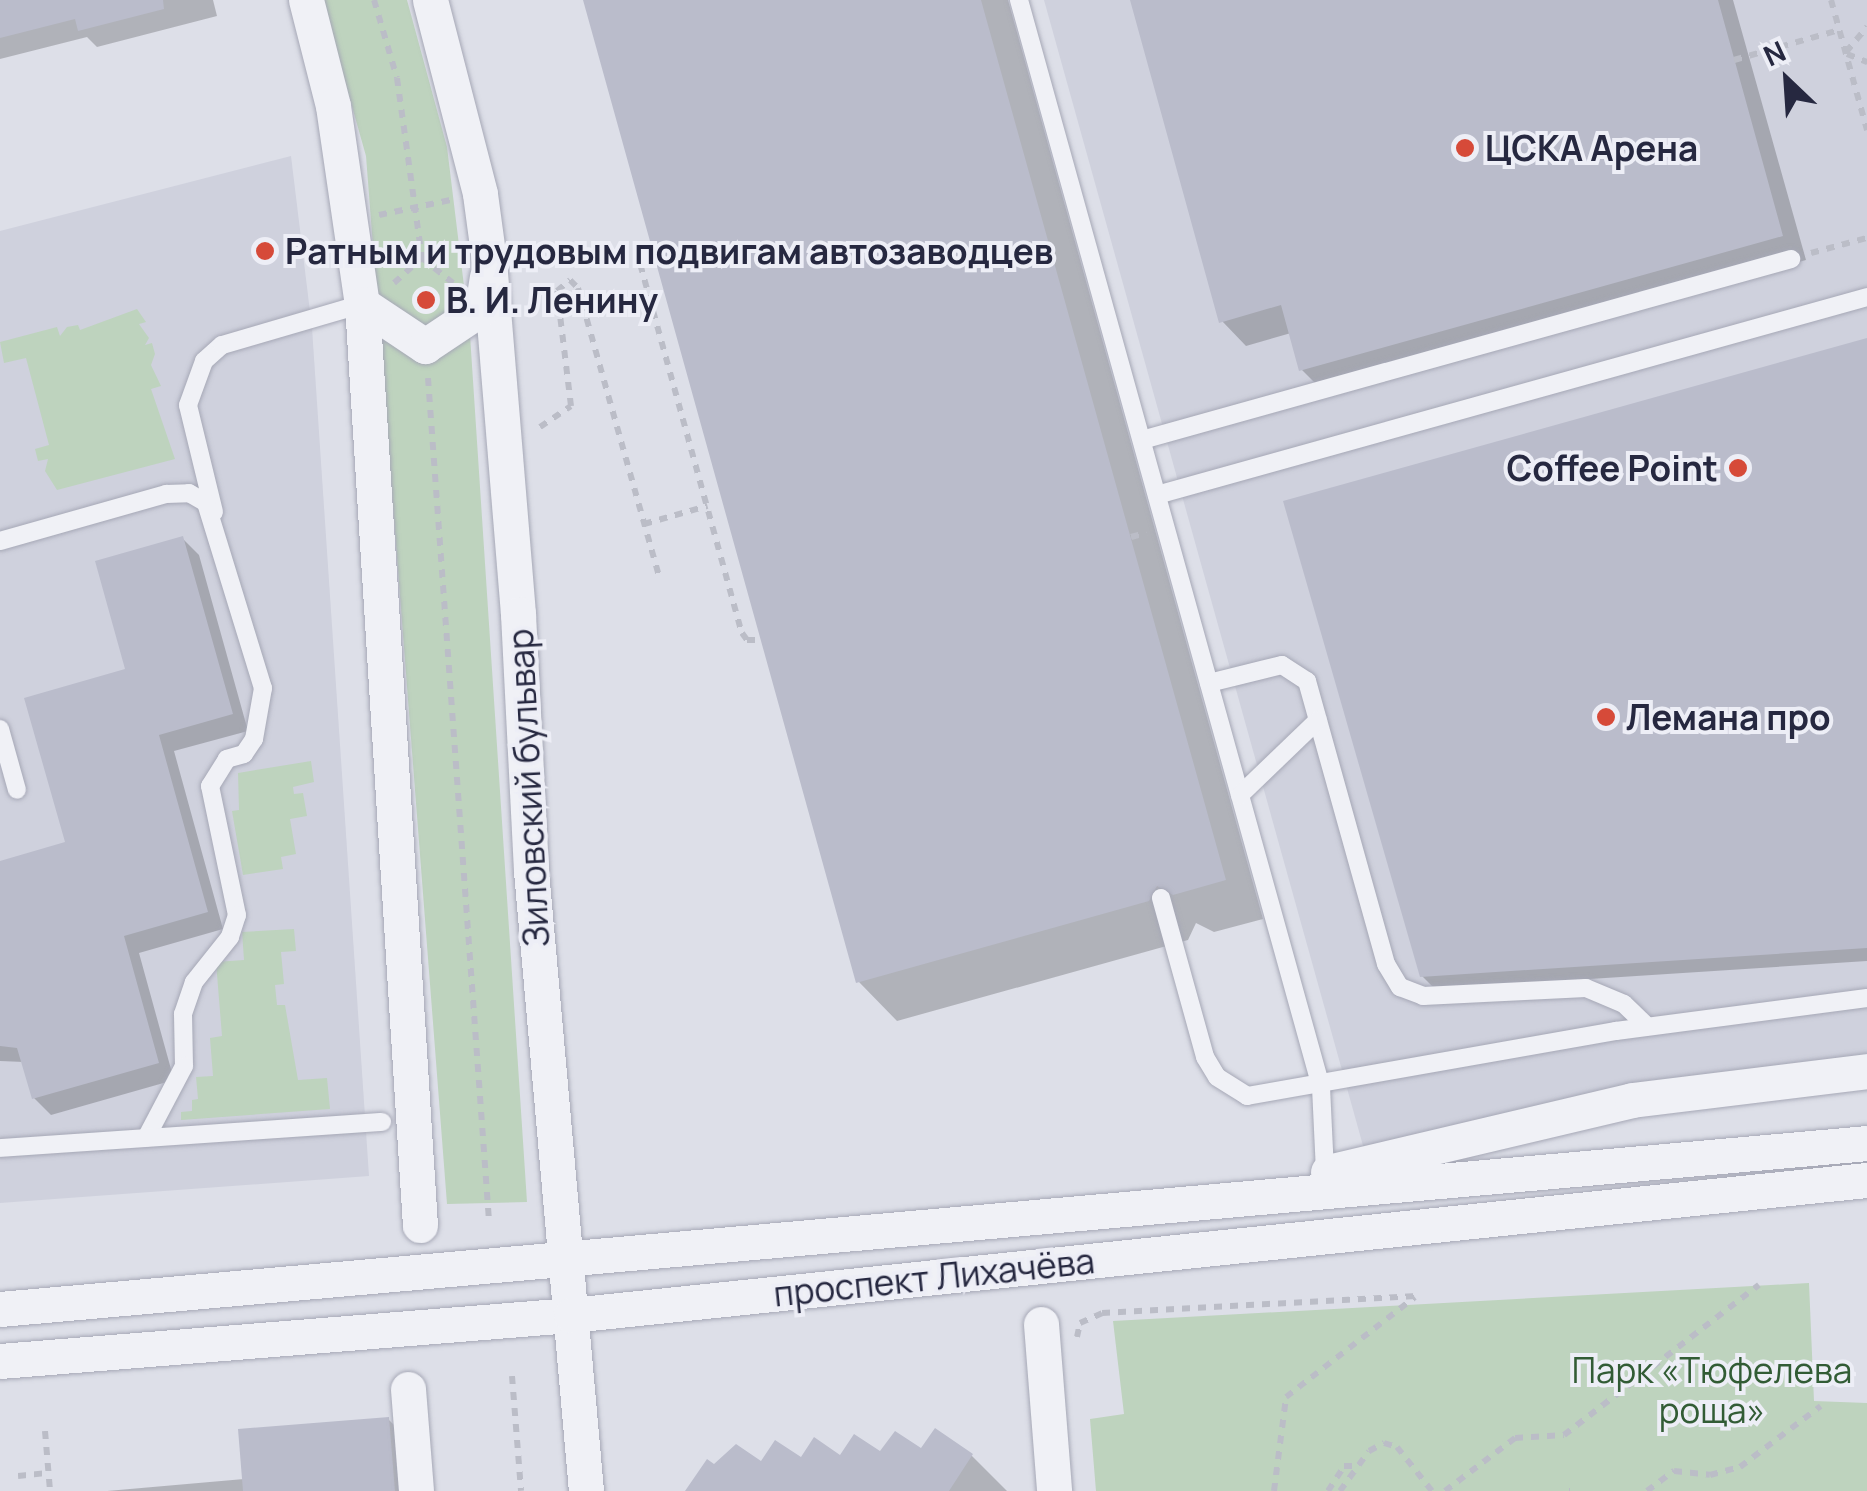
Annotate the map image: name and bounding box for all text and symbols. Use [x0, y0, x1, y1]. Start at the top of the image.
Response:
north arrow [1737, 30, 1837, 130]
text: N [1757, 31, 1791, 74]
place label: ЦСКА Арена [1485, 127, 1698, 169]
marker: ЦСКА Арена [1454, 137, 1476, 159]
place label: Ратным и трудовым подвигам автозаводцев [285, 230, 1053, 272]
marker: Ратным и трудовым подвигам автозаводцев [254, 240, 276, 262]
place label: В. И. Ленину [446, 279, 658, 321]
marker: В. И. Ленину [415, 289, 437, 311]
place label: Coffee Point [1507, 447, 1718, 489]
marker: Coffee Point [1727, 457, 1749, 479]
street label: Зиловский бульвар [499, 628, 557, 948]
place label: Лемана про [1626, 696, 1831, 738]
marker: Лемана про [1595, 706, 1617, 728]
street label: проспект Лихачёва [771, 1239, 1097, 1315]
park label: Парк «Тюфелева роща» [1572, 1349, 1852, 1431]

